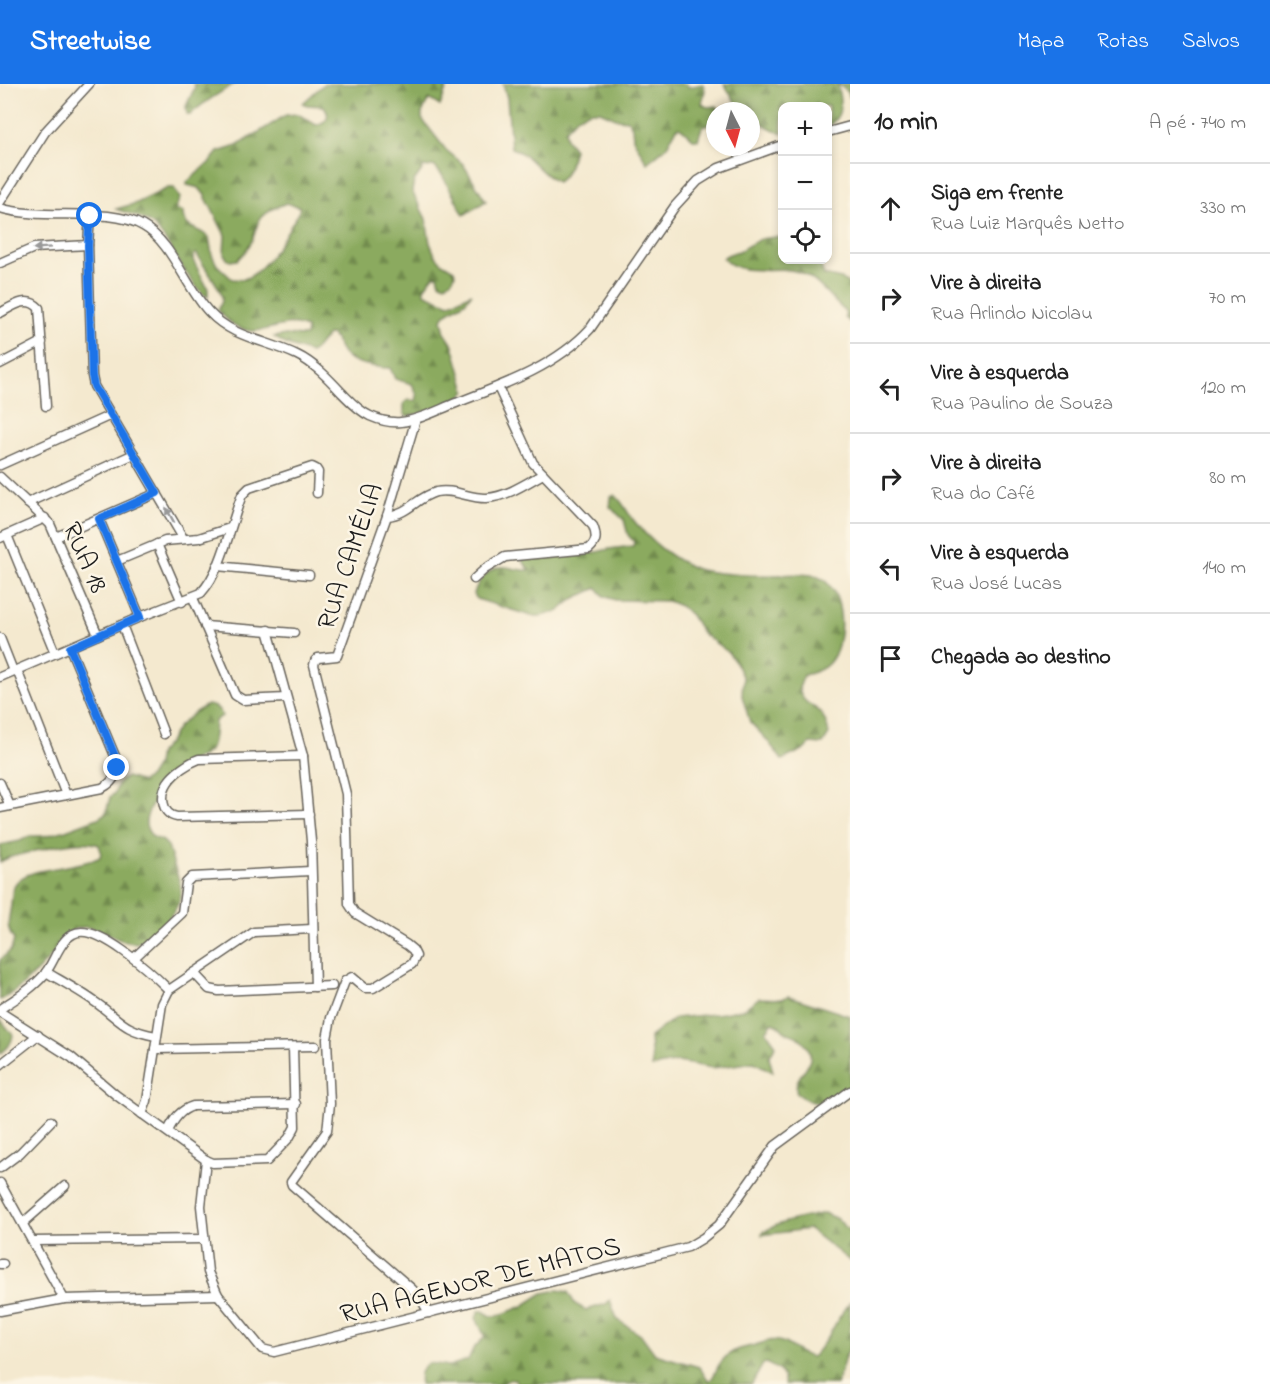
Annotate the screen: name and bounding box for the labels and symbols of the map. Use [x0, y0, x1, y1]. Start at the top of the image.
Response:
north arrow [706, 102, 760, 156]
route start [76, 202, 102, 228]
one-way arrow [33, 243, 52, 252]
street label: RUA CAMÉLIA [308, 478, 395, 635]
one-way arrow [165, 506, 175, 523]
street label: RUA 18 [51, 516, 117, 600]
route end [103, 754, 129, 780]
street label: RUA AGENOR DE MATOS [336, 1228, 625, 1335]

